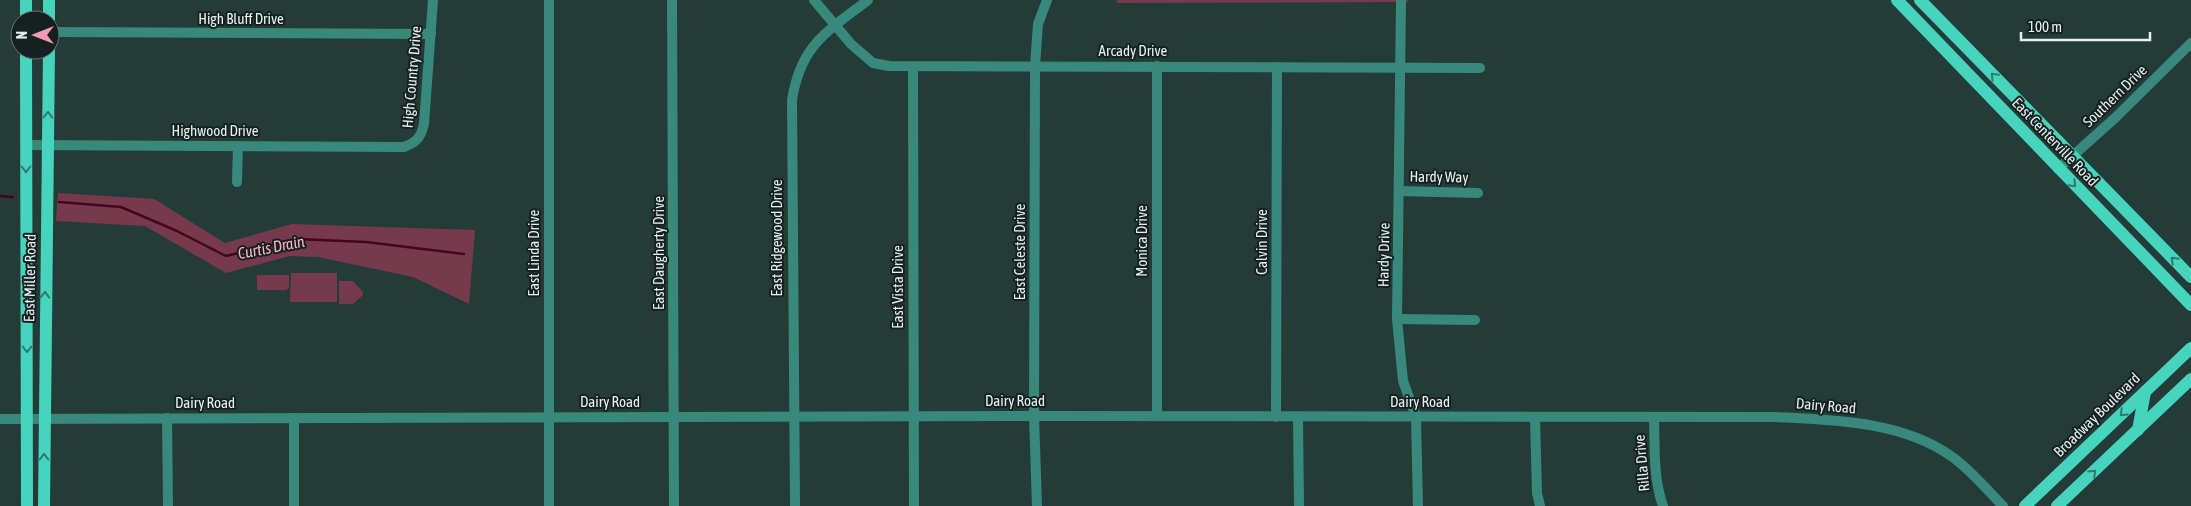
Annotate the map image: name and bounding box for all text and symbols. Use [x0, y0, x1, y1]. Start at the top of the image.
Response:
north arrow [10, 10, 60, 60]
street label: High Bluff Drive [198, 10, 284, 27]
scale bar [2021, 10, 2150, 42]
text: 100 m [2028, 18, 2062, 35]
street label: High Country Drive [399, 25, 424, 129]
text: N [14, 31, 30, 39]
street label: Arcady Drive [1099, 42, 1168, 59]
street label: Southern Drive [2079, 61, 2150, 130]
one-way arrow [1991, 73, 2000, 82]
street label: East Centerville Road [2009, 94, 2102, 189]
one-way arrow [43, 111, 53, 118]
street label: Highwood Drive [171, 122, 259, 139]
one-way arrow [21, 165, 31, 173]
street label: Hardy Way [1409, 167, 1469, 186]
one-way arrow [2067, 178, 2076, 187]
street label: East Ridgewood Drive [768, 179, 785, 297]
street label: East Daugherty Drive [650, 196, 667, 310]
street label: East Celeste Drive [1011, 203, 1028, 300]
street label: Monica Drive [1133, 205, 1150, 277]
street label: East Linda Drive [525, 209, 542, 296]
street label: Calvin Drive [1253, 209, 1270, 275]
street label: Hardy Drive [1374, 222, 1393, 287]
water label: Curtis Drain [236, 232, 306, 262]
street label: East Miller Road [20, 234, 39, 322]
street label: East Vista Drive [889, 245, 906, 329]
one-way arrow [2171, 257, 2180, 266]
one-way arrow [40, 291, 51, 299]
one-way arrow [22, 345, 32, 353]
street label: Broadway Boulevard [2050, 369, 2143, 460]
street label: Dairy Road [985, 392, 1045, 409]
street label: Dairy Road [580, 393, 640, 410]
street label: Dairy Road [1390, 393, 1450, 410]
street label: Dairy Road [175, 394, 235, 411]
street label: Dairy Road [1795, 394, 1857, 417]
one-way arrow [2119, 407, 2128, 416]
street label: Rilla Drive [1631, 434, 1652, 492]
one-way arrow [39, 453, 49, 460]
one-way arrow [2087, 470, 2096, 479]

